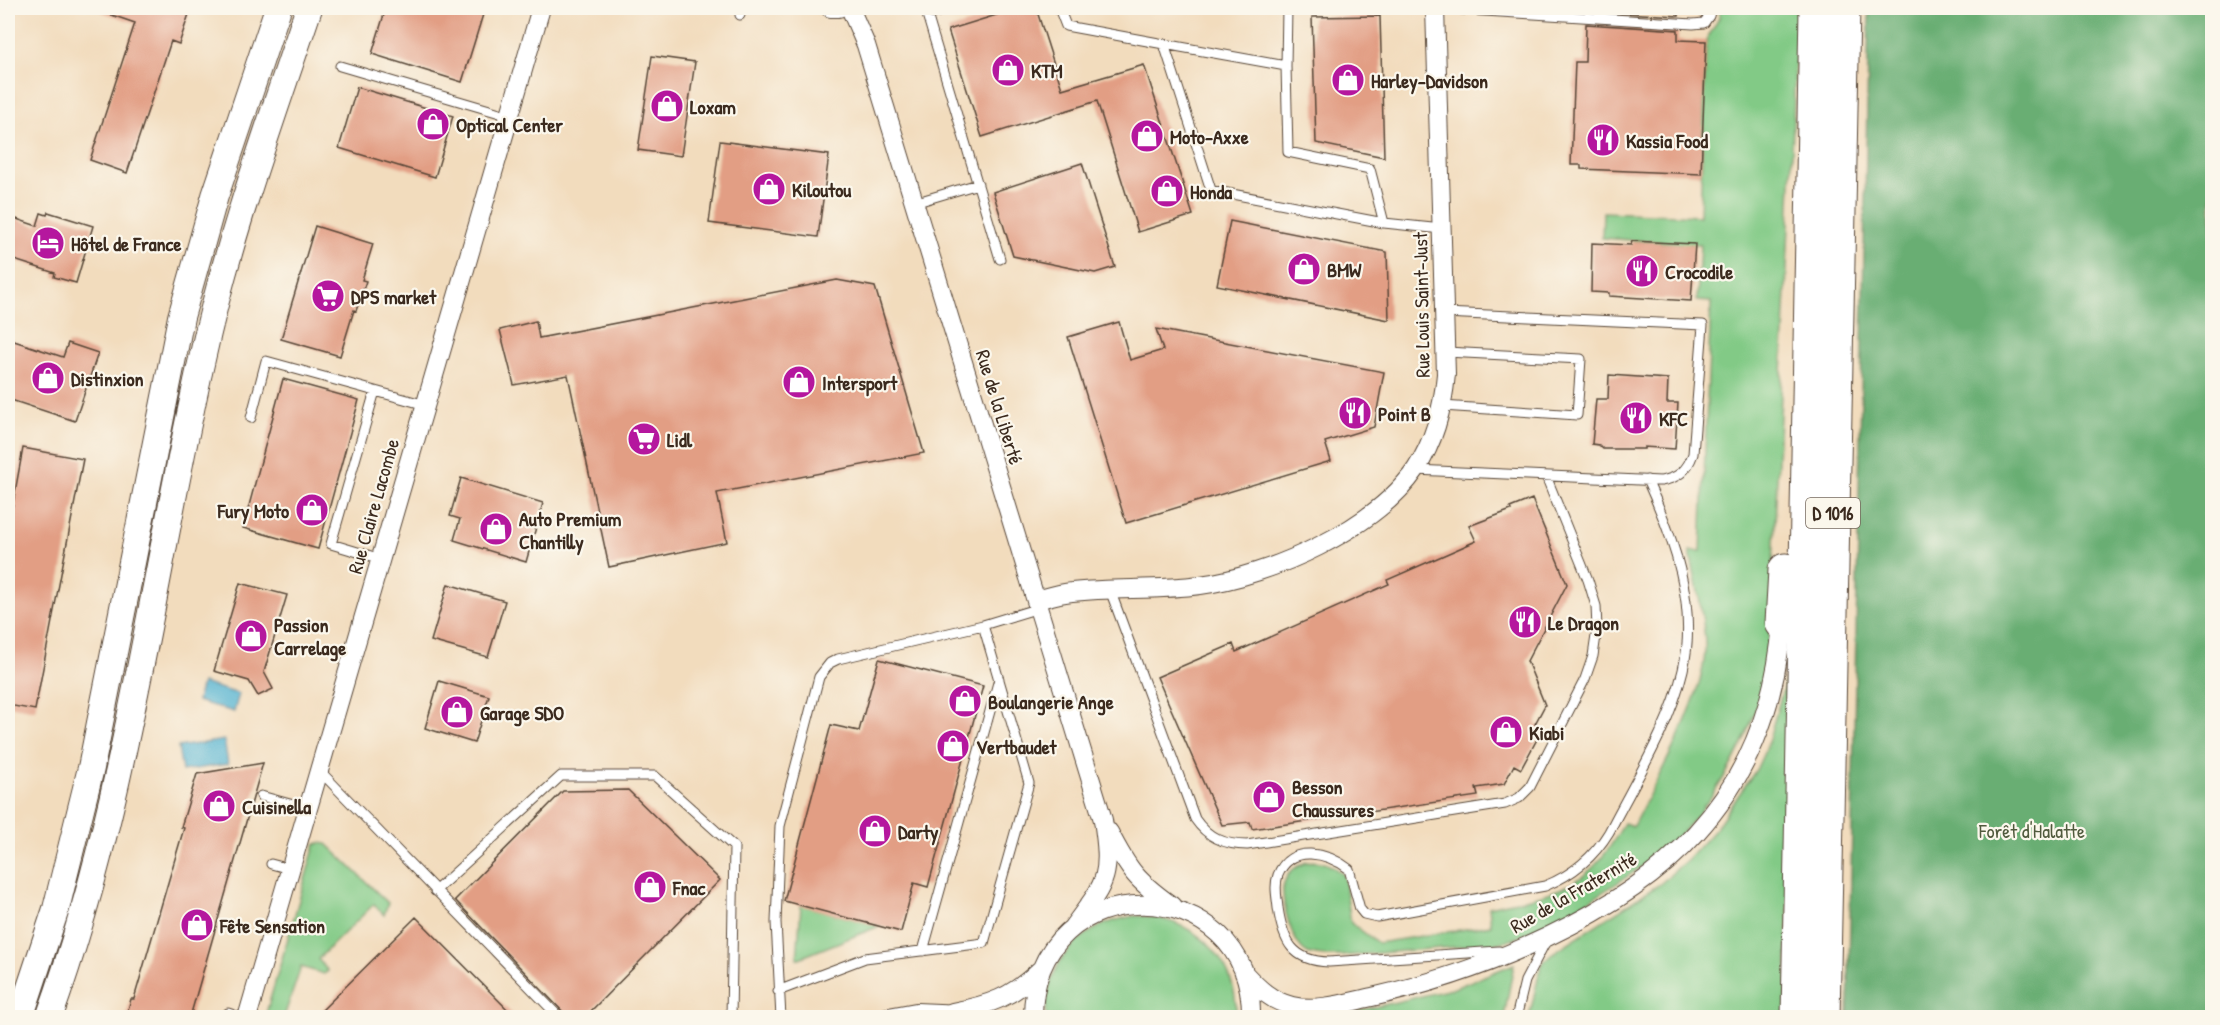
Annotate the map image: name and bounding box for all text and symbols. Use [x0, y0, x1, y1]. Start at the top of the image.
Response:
shop icon: KTM [990, 52, 1026, 88]
place label: KTM [1031, 57, 1063, 84]
shop icon: Harley-Davidson [1330, 62, 1366, 98]
place label: Harley-Davidson [1371, 67, 1488, 95]
shop icon: Loxam [649, 88, 685, 124]
place label: Loxam [690, 93, 736, 120]
shop icon: Optical Center [415, 106, 451, 142]
place label: Optical Center [456, 111, 563, 139]
shop icon: Moto-Axxe [1129, 118, 1165, 154]
restaurant icon: Kassia Food [1585, 122, 1621, 158]
place label: Moto-Axxe [1170, 123, 1249, 150]
place label: Kassia Food [1626, 127, 1708, 154]
shop icon: Kiloutou [751, 171, 787, 207]
shop icon: Honda [1149, 173, 1185, 209]
place label: Kiloutou [792, 176, 852, 203]
place label: Honda [1190, 178, 1232, 205]
hotel icon: Hôtel de France [30, 225, 66, 261]
place label: Hôtel de France [71, 230, 181, 257]
street label: Rue Louis Saint-Just [1406, 231, 1436, 378]
shop icon: BMW [1286, 251, 1322, 287]
restaurant icon: Crocodile [1624, 253, 1660, 289]
place label: BMW [1327, 256, 1362, 283]
place label: Crocodile [1665, 258, 1733, 285]
supermarket icon: DPS market [310, 278, 346, 314]
place label: DPS market [351, 283, 437, 310]
street label: Rue de la Liberté [970, 346, 1030, 468]
shop icon: Distinxion [30, 360, 66, 396]
shop icon: Intersport [781, 364, 817, 400]
place label: Distinxion [71, 365, 144, 392]
place label: Intersport [822, 369, 898, 397]
restaurant icon: Point B [1337, 395, 1373, 431]
place label: Point B [1378, 400, 1431, 427]
restaurant icon: KFC [1618, 400, 1654, 436]
place label: KFC [1659, 405, 1688, 432]
supermarket icon: Lidl [626, 421, 662, 457]
place label: Lidl [667, 426, 693, 453]
street label: Rue Claire Lacombe [341, 435, 405, 577]
shop icon: Fury Moto [294, 492, 330, 528]
place label: Fury Moto [217, 497, 289, 525]
road number: D 1016 [1806, 498, 1860, 528]
place label: Auto Premium Chantilly [519, 505, 622, 556]
shop icon: Auto Premium Chantilly [478, 511, 514, 547]
restaurant icon: Le Dragon [1507, 604, 1543, 640]
place label: Le Dragon [1548, 609, 1619, 637]
place label: Passion Carrelage [274, 611, 346, 662]
shop icon: Passion Carrelage [233, 618, 269, 654]
shop icon: Boulangerie Ange [947, 683, 983, 719]
place label: Boulangerie Ange [988, 688, 1114, 716]
shop icon: Garage SDO [439, 694, 475, 730]
place label: Garage SDO [480, 699, 564, 727]
shop icon: Kiabi [1488, 714, 1524, 750]
place label: Kiabi [1529, 719, 1565, 746]
shop icon: Vertbaudet [935, 728, 971, 764]
place label: Vertbaudet [976, 733, 1058, 760]
place label: Besson Chaussures [1292, 773, 1374, 823]
shop icon: Besson Chaussures [1251, 779, 1287, 815]
shop icon: Cuisinella [201, 788, 237, 824]
place label: Cuisinella [242, 793, 311, 820]
shop icon: Darty [857, 813, 893, 849]
park label: Forêt d'Halatte [1978, 817, 2085, 844]
place label: Darty [898, 818, 939, 846]
street label: Rue de la Fraternité [1505, 845, 1641, 939]
shop icon: Fnac [632, 869, 668, 905]
place label: Fnac [672, 874, 706, 901]
shop icon: Fête Sensation [179, 907, 215, 943]
place label: Fête Sensation [219, 912, 325, 939]

